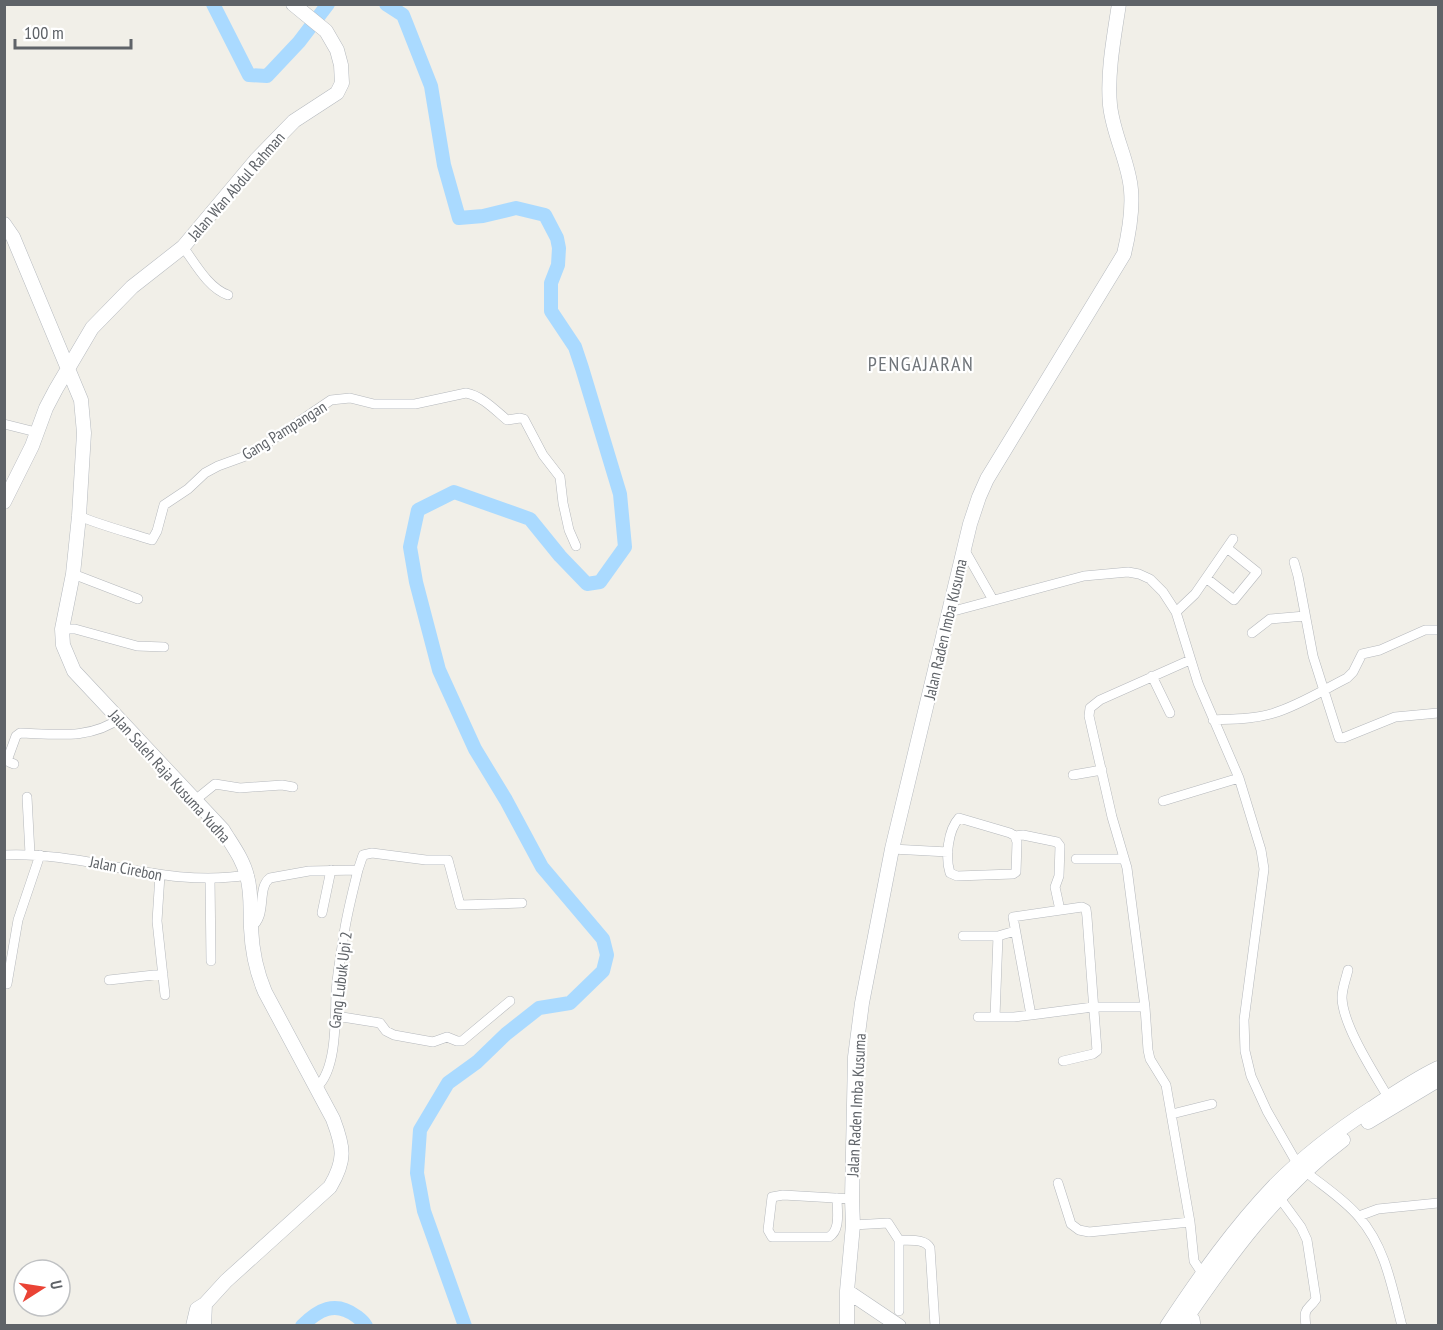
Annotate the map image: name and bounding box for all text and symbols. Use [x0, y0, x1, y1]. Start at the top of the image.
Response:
scale bar [15, 12, 130, 50]
text: 100 m [24, 21, 64, 44]
street label: Jalan Wan Abdul Rahman [183, 128, 289, 245]
district label: PENGAJARAN [868, 351, 974, 377]
street label: Gang Pampangan [238, 396, 330, 464]
street label: Jalan Raden Imba Kusuma [919, 557, 971, 702]
street label: Jalan Saleh Raja Kusuma Yudha [104, 704, 235, 847]
street label: Jalan Cirebon [87, 851, 164, 885]
street label: Gang Lubuk Upi 2 [324, 930, 356, 1030]
street label: Jalan Raden Imba Kusuma [842, 1033, 870, 1178]
north arrow [12, 1258, 72, 1318]
text: U [46, 1279, 67, 1291]

